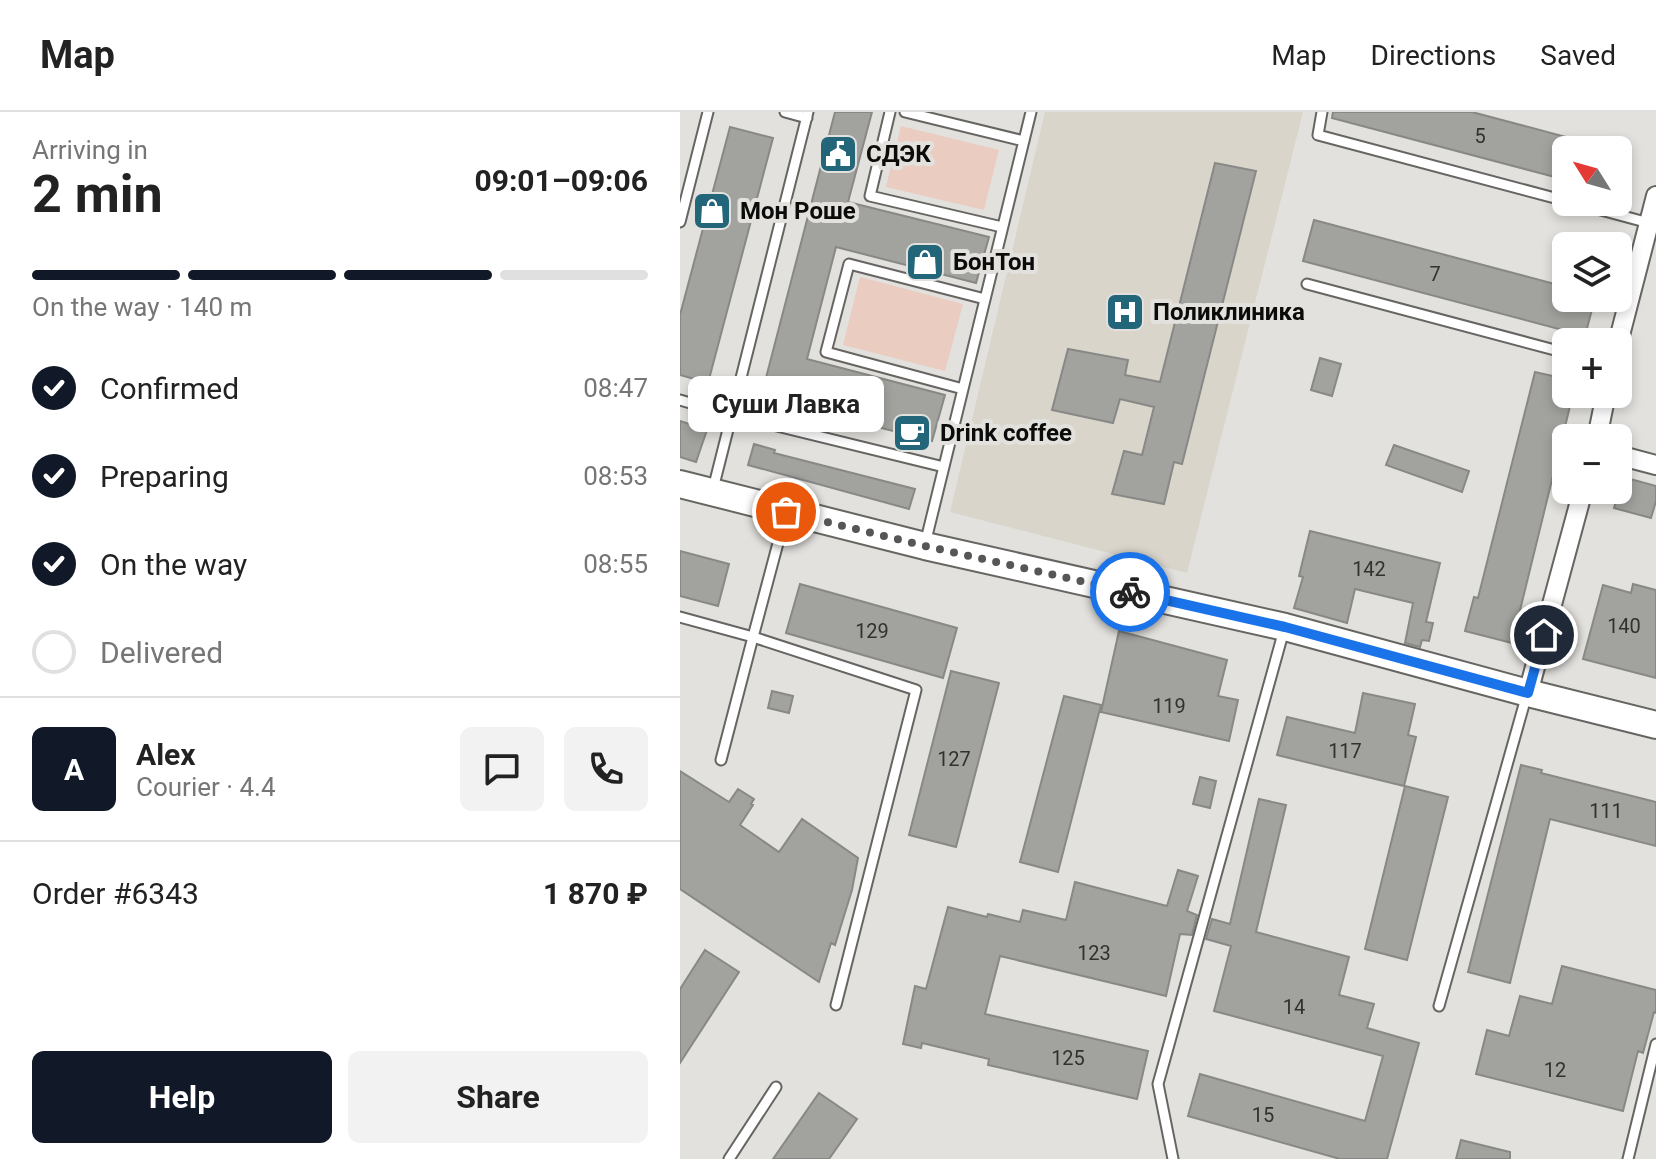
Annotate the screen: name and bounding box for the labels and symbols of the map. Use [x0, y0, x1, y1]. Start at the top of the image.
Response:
house number: 5 [1474, 124, 1486, 148]
public building icon: СДЭК [817, 133, 859, 175]
north arrow [1552, 136, 1632, 216]
place label: СДЭК [866, 140, 931, 168]
shop icon: Мон Роше [691, 190, 733, 232]
place label: Мон Роше [740, 197, 856, 225]
shop icon: БонТон [904, 241, 946, 283]
place label: БонТон [953, 248, 1035, 276]
house number: 7 [1429, 262, 1441, 286]
hospital icon: Поликлиника [1104, 291, 1146, 333]
place label: Поликлиника [1153, 298, 1305, 326]
callout: Суши Лавка [688, 376, 884, 432]
cafe icon: Drink coffee [891, 412, 933, 454]
place label: Drink coffee [940, 419, 1072, 447]
pin [752, 478, 820, 546]
courier [1090, 552, 1170, 632]
house number: 142 [1352, 557, 1386, 581]
pin [1510, 601, 1578, 669]
house number: 140 [1607, 614, 1641, 638]
house number: 129 [855, 619, 889, 643]
house number: 119 [1152, 694, 1186, 718]
house number: 117 [1328, 739, 1362, 763]
house number: 127 [937, 747, 971, 771]
house number: 111 [1589, 799, 1623, 823]
house number: 123 [1077, 941, 1111, 965]
house number: 14 [1283, 995, 1305, 1019]
house number: 125 [1051, 1046, 1085, 1070]
house number: 12 [1544, 1058, 1566, 1082]
house number: 15 [1252, 1103, 1274, 1127]

